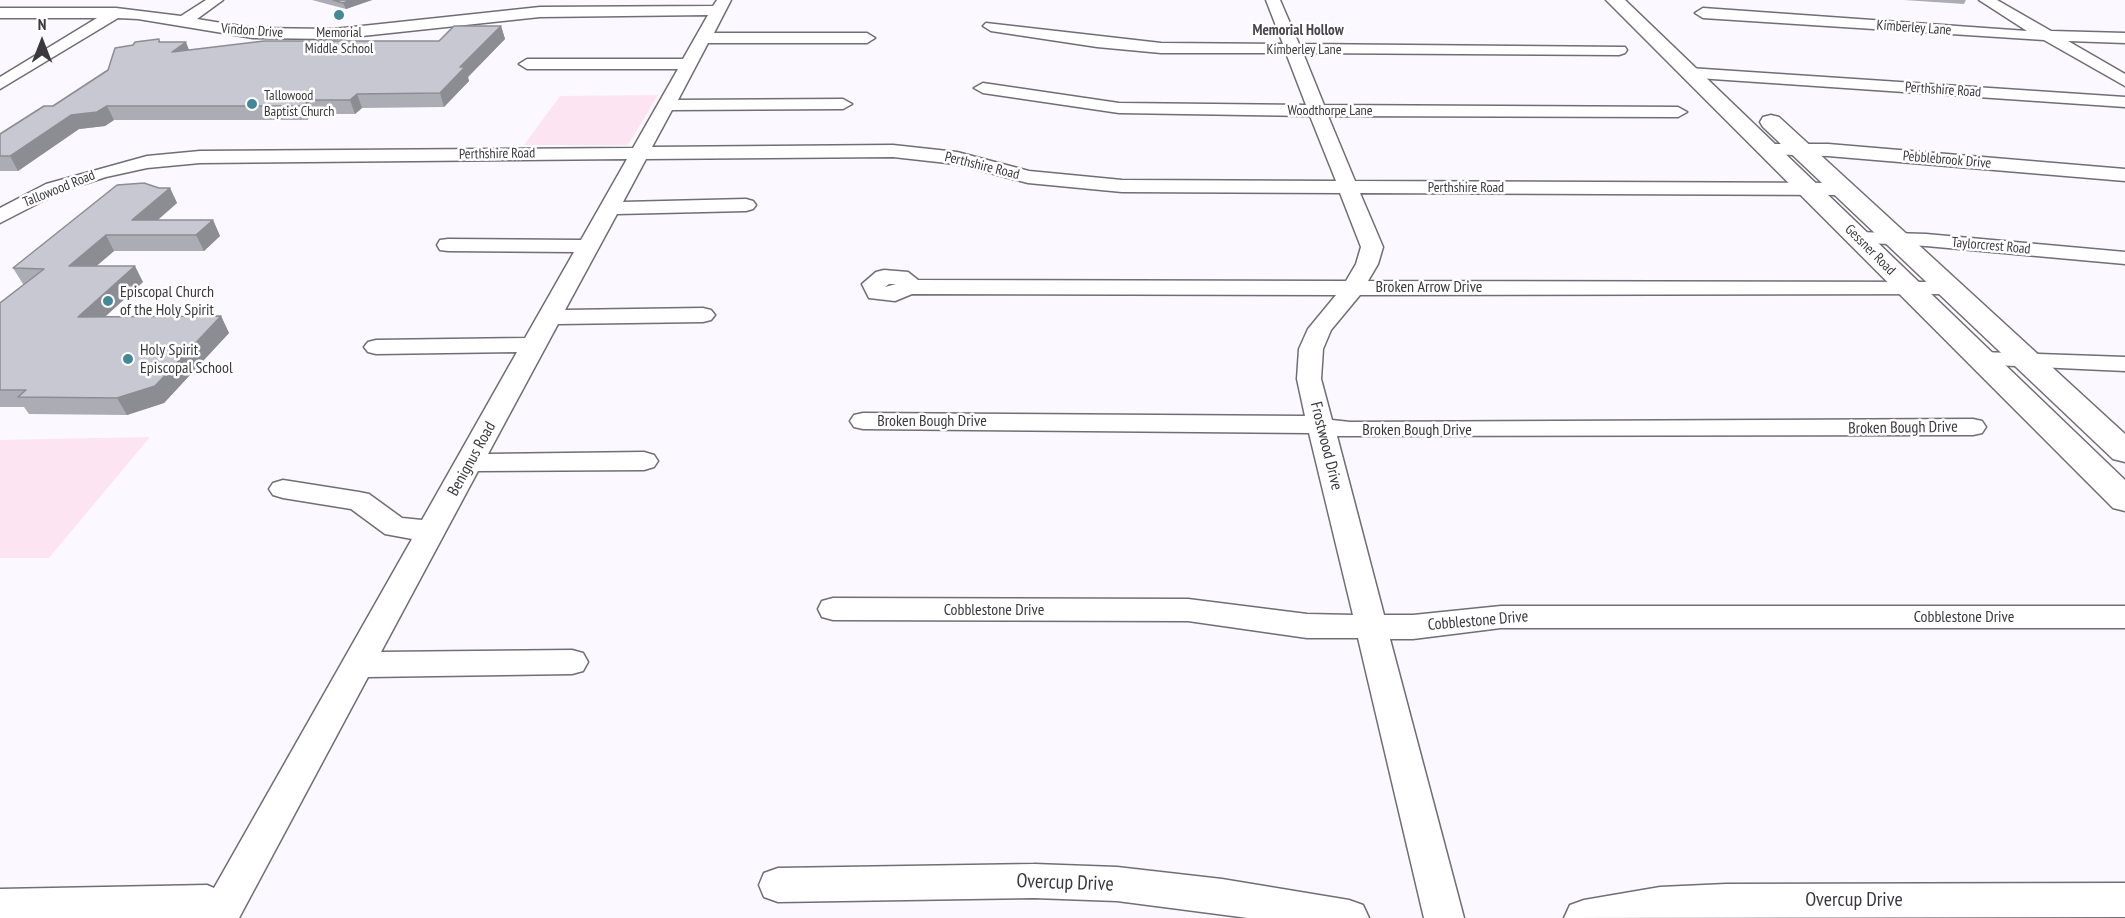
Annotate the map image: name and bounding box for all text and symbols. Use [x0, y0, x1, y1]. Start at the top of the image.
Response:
marker: Memorial Middle School [332, 8, 346, 22]
north arrow [12, 12, 72, 72]
text: N [38, 14, 46, 34]
street label: Kimberley Lane [1876, 17, 1952, 39]
street label: Vindon Drive [220, 20, 284, 42]
district label: Memorial Hollow [1252, 22, 1344, 40]
place label: Memorial Middle School [305, 25, 373, 57]
street label: Kimberley Lane [1267, 42, 1341, 58]
street label: Perthshire Road [1904, 79, 1982, 101]
place label: Tallowood Baptist Church [264, 88, 334, 120]
marker: Tallowood Baptist Church [245, 97, 259, 111]
street label: Woodthorpe Lane [1288, 103, 1372, 119]
street label: Perthshire Road [459, 145, 535, 163]
street label: Pebblebrook Drive [1902, 148, 1992, 172]
street label: Perthshire Road [943, 149, 1021, 183]
street label: Tallowood Road [21, 167, 97, 211]
street label: Perthshire Road [1428, 180, 1504, 196]
street label: Gessner Road [1841, 221, 1899, 279]
street label: Taylorcrest Road [1951, 234, 2031, 258]
street label: Broken Arrow Drive [1376, 277, 1482, 297]
place label: Episcopal Church of the Holy Spirit [120, 282, 214, 320]
marker: Episcopal Church of the Holy Spirit [101, 294, 115, 308]
place label: Holy Spirit Episcopal School [140, 340, 233, 378]
marker: Holy Spirit Episcopal School [121, 352, 135, 366]
street label: Frostwood Drive [1306, 400, 1346, 492]
street label: Broken Bough Drive [877, 411, 987, 431]
street label: Broken Bough Drive [1848, 417, 1958, 439]
street label: Benignus Road [444, 419, 500, 499]
street label: Broken Bough Drive [1362, 420, 1472, 440]
street label: Cobblestone Drive [944, 600, 1044, 620]
street label: Cobblestone Drive [1427, 607, 1529, 635]
street label: Cobblestone Drive [1914, 607, 2014, 627]
street label: Overcup Drive [1016, 869, 1114, 897]
street label: Overcup Drive [1805, 888, 1903, 912]

